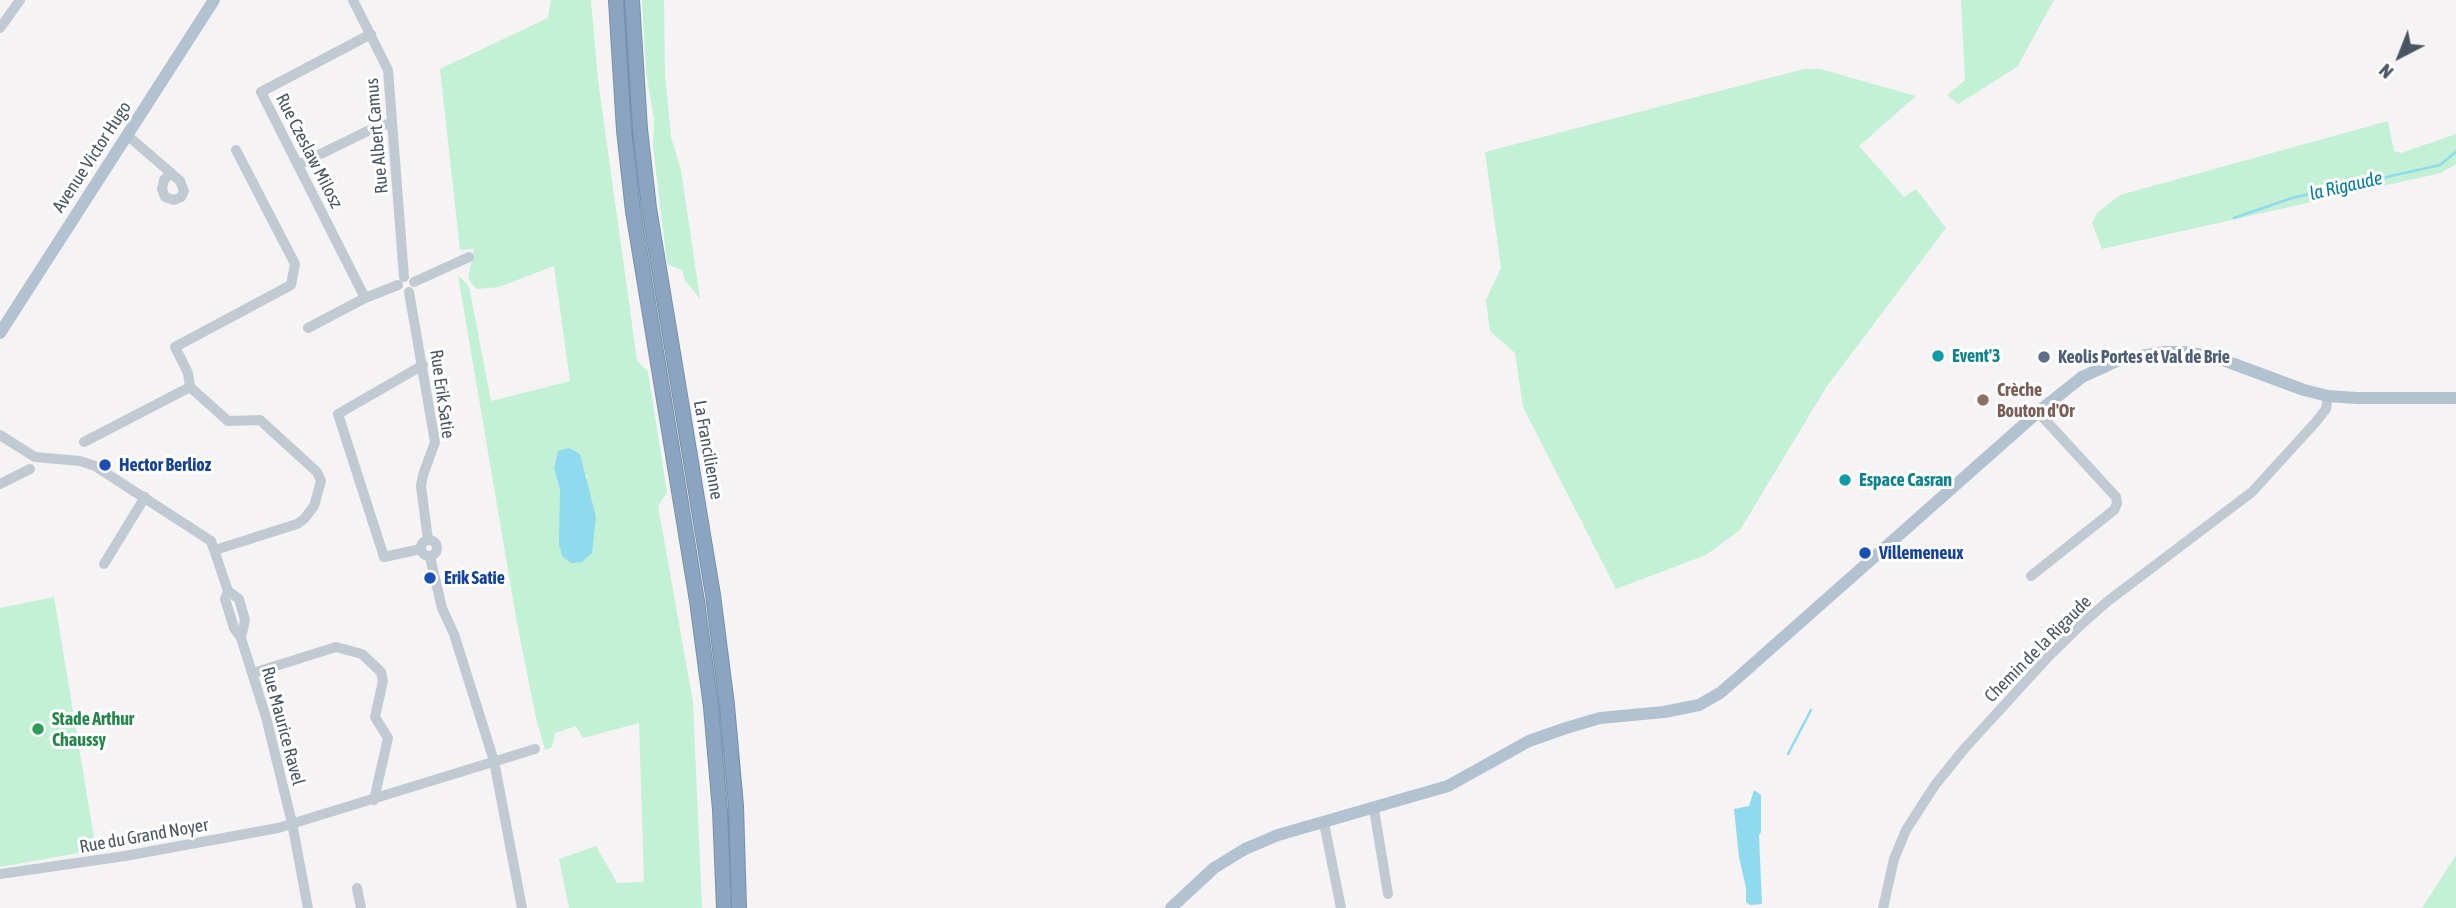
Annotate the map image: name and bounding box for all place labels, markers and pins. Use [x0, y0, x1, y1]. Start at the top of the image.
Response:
place label: Event'3 [1952, 345, 2000, 367]
place label: Keolis Portes et Val de Brie [2058, 346, 2230, 368]
marker: Event'3 [1930, 348, 1946, 364]
marker: Keolis Portes et Val de Brie [2036, 349, 2052, 365]
place label: Crèche Bouton d'Or [1997, 379, 2075, 422]
marker: Crèche Bouton d'Or [1975, 392, 1991, 408]
place label: Hector Berlioz [119, 454, 211, 476]
marker: Hector Berlioz [97, 457, 113, 473]
place label: Espace Casran [1859, 469, 1952, 491]
marker: Espace Casran [1837, 472, 1853, 488]
place label: Villemeneux [1879, 542, 1963, 564]
marker: Villemeneux [1857, 545, 1873, 561]
place label: Erik Satie [444, 567, 505, 589]
marker: Erik Satie [422, 570, 438, 586]
place label: Stade Arthur Chaussy [52, 708, 134, 750]
marker: Stade Arthur Chaussy [30, 721, 46, 737]

